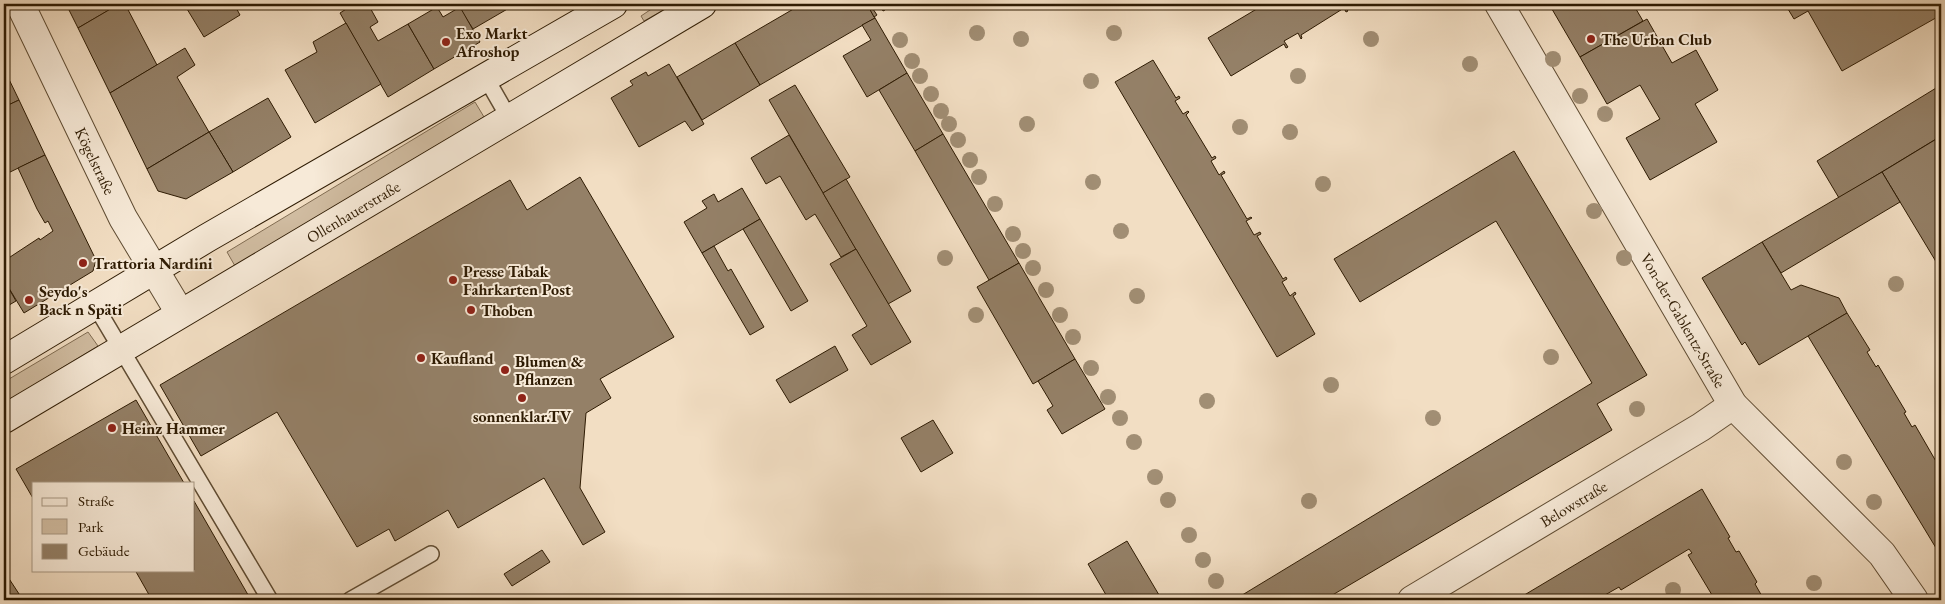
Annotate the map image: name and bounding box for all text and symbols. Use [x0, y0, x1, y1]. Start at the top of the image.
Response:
place label: Exo Markt Afroshop [455, 23, 527, 62]
place label: The Urban Club [1601, 29, 1712, 50]
marker: The Urban Club [1585, 33, 1597, 45]
marker: Exo Markt Afroshop [440, 36, 452, 48]
street label: Kögelstraße [70, 124, 120, 198]
street label: Ollenhauerstraße [302, 176, 404, 248]
street label: Von-der-Gablentz-Straße [1635, 249, 1731, 392]
place label: Trattoria Nardini [93, 253, 213, 274]
marker: Trattoria Nardini [77, 257, 89, 269]
place label: Presse Tabak Fahrkarten Post [463, 261, 571, 300]
marker: Presse Tabak Fahrkarten Post [447, 274, 459, 286]
place label: Seydo's Back n Späti [39, 281, 123, 320]
marker: Seydo's Back n Späti [23, 294, 35, 306]
place label: Thoben [481, 300, 533, 321]
marker: Thoben [465, 304, 477, 316]
place label: Kaufland [431, 348, 494, 369]
place label: Blumen & Pflanzen [515, 351, 584, 390]
marker: Kaufland [415, 352, 427, 364]
marker: Blumen & Pflanzen [499, 364, 511, 376]
marker: sonnenklar.TV [516, 392, 528, 404]
place label: sonnenklar.TV [473, 406, 572, 427]
place label: Heinz Hammer [122, 418, 225, 439]
marker: Heinz Hammer [106, 422, 118, 434]
street label: Belowstraße [1536, 476, 1611, 532]
legend [32, 482, 195, 572]
text: Straße [78, 491, 114, 510]
text: Park [78, 517, 105, 536]
text: Gebäude [78, 541, 130, 560]

